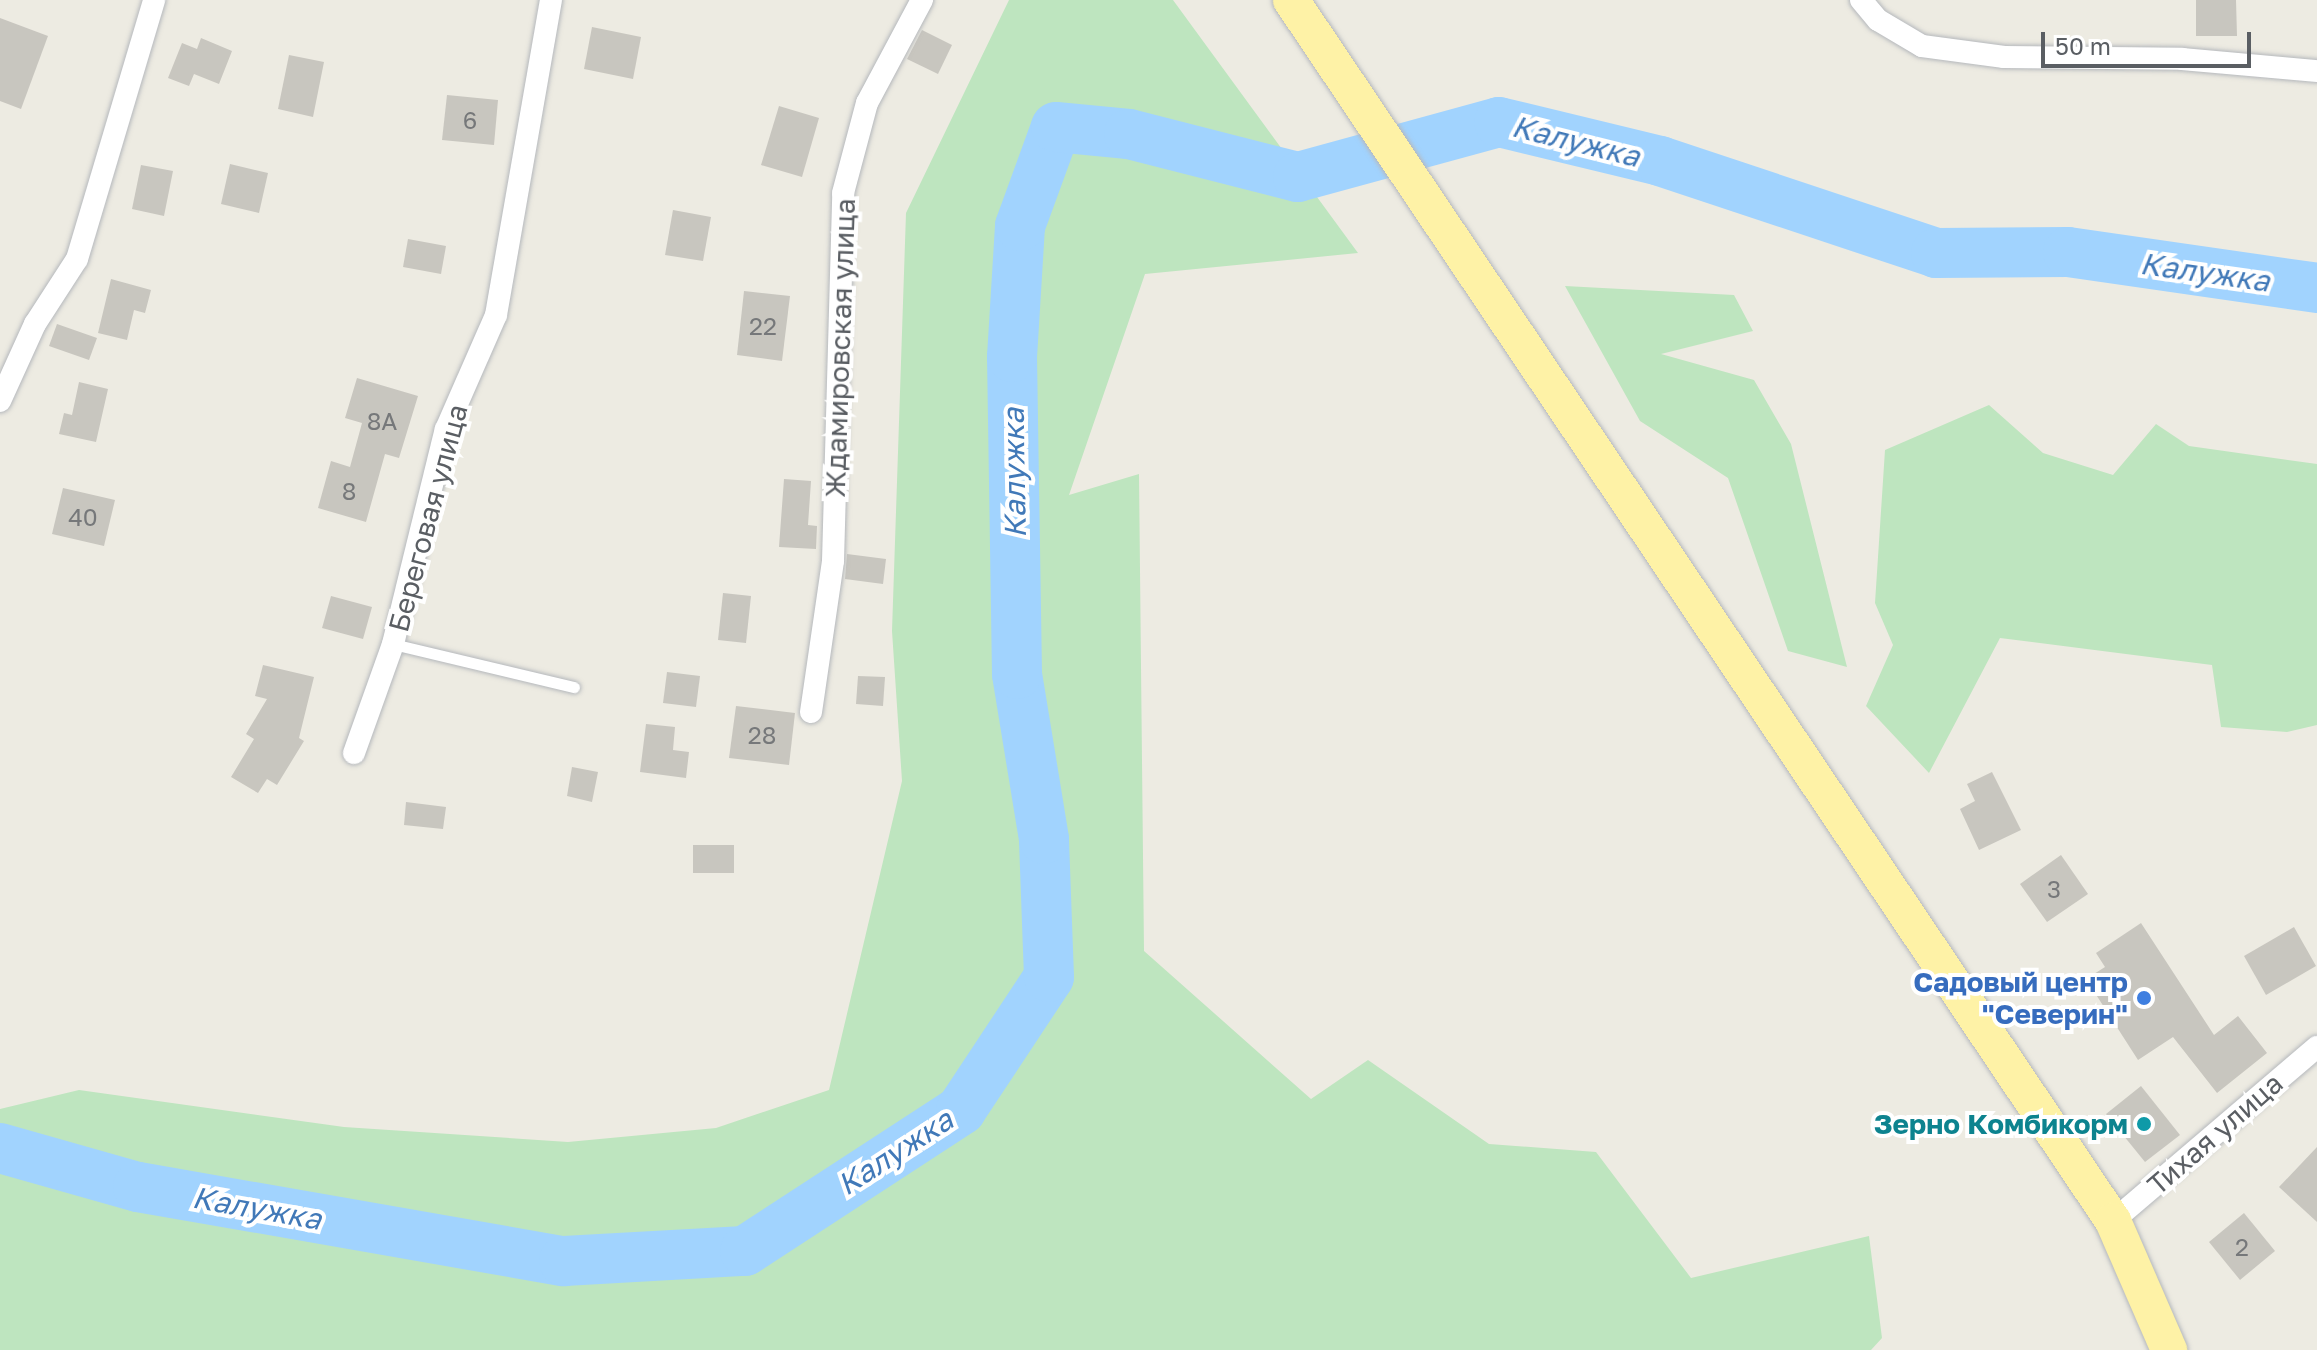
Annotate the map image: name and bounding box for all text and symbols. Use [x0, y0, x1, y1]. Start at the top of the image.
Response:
scale bar [2045, 16, 2255, 66]
text: 50 m [2055, 31, 2111, 60]
house number: 6 [463, 106, 477, 134]
water label: Калужка [1508, 108, 1644, 174]
street label: Ждамировская улица [818, 198, 862, 498]
water label: Калужка [2138, 245, 2272, 299]
house number: 22 [749, 312, 777, 340]
street label: Береговая улица [381, 400, 475, 636]
house number: 8А [367, 407, 397, 435]
water label: Калужка [995, 408, 1033, 538]
house number: 8 [342, 477, 356, 505]
house number: 40 [68, 503, 98, 531]
house number: 28 [748, 721, 776, 749]
house number: 3 [2047, 875, 2061, 903]
place label: Садовый центр "Северин" [1913, 965, 2128, 1031]
marker: Садовый центр "Северин" [2135, 989, 2153, 1007]
street label: Тихая улица [2141, 1066, 2289, 1202]
water label: Калужка [831, 1101, 959, 1203]
place label: Зерно Комбикорм [1874, 1107, 2128, 1141]
marker: Зерно Комбикорм [2135, 1115, 2153, 1133]
water label: Калужка [190, 1179, 324, 1237]
house number: 2 [2235, 1233, 2249, 1261]

